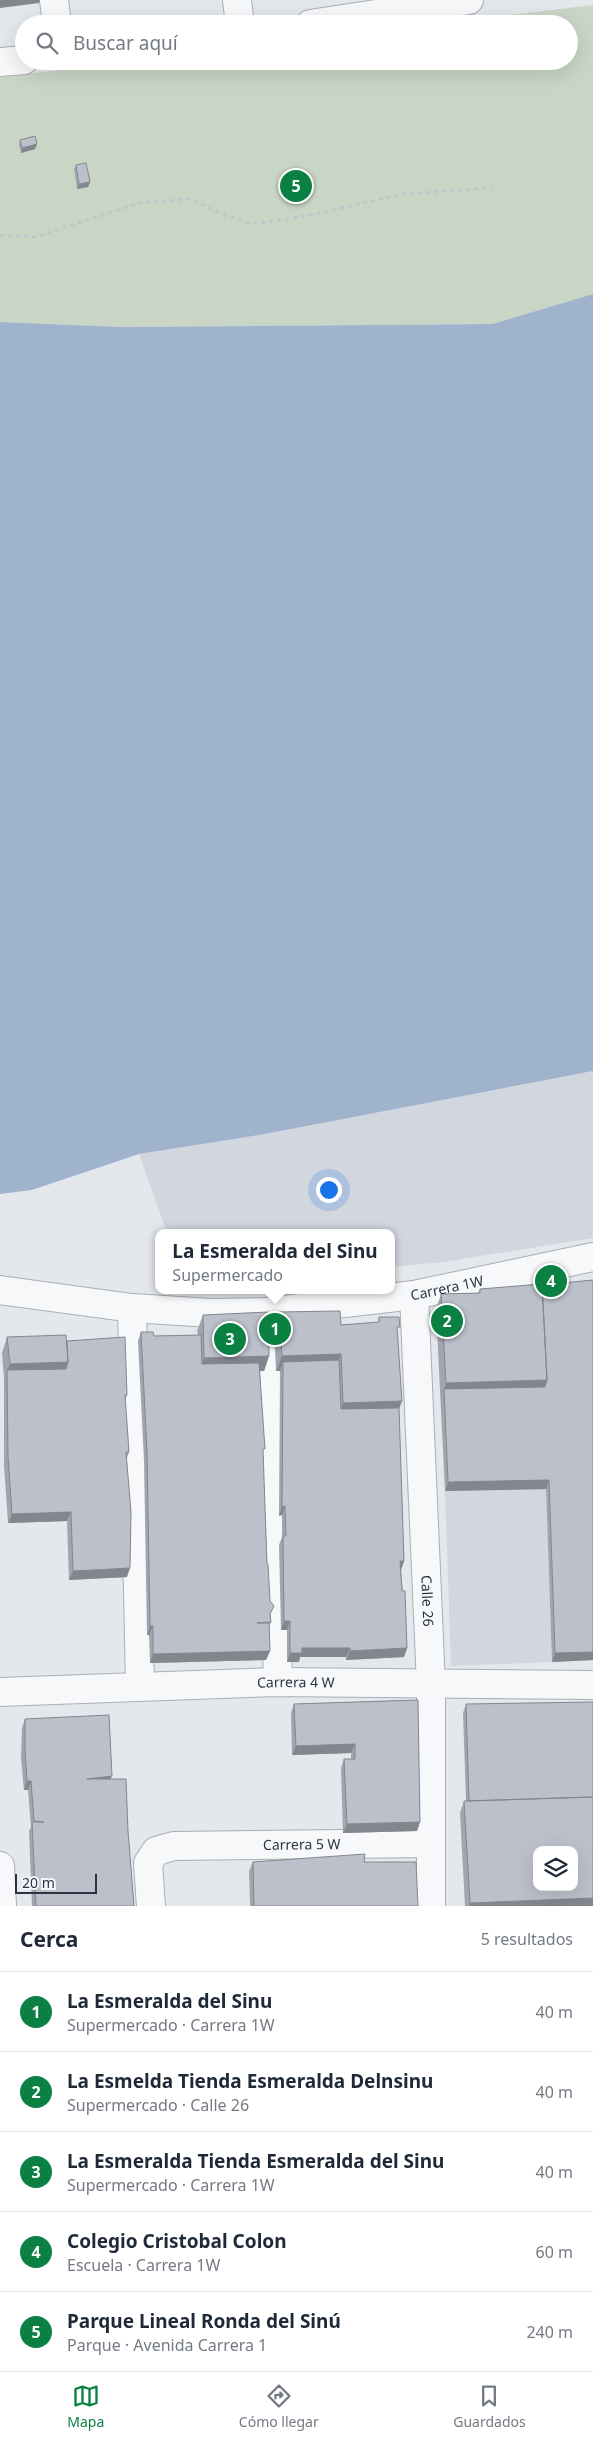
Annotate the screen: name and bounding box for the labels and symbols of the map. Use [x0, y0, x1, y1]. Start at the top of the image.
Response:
pin: 5 [280, 167, 312, 205]
your location [316, 1177, 342, 1203]
pin: 4 [535, 1262, 567, 1300]
street label: Carrera 1W [409, 1271, 485, 1305]
pin: 2 [431, 1302, 463, 1340]
pin: 1 [259, 1310, 291, 1348]
pin: 3 [214, 1320, 246, 1358]
street label: Calle 26 [417, 1575, 438, 1627]
street label: Carrera 4 W [257, 1672, 335, 1692]
street label: Carrera 5 W [263, 1834, 341, 1854]
scale bar [15, 1871, 98, 1894]

